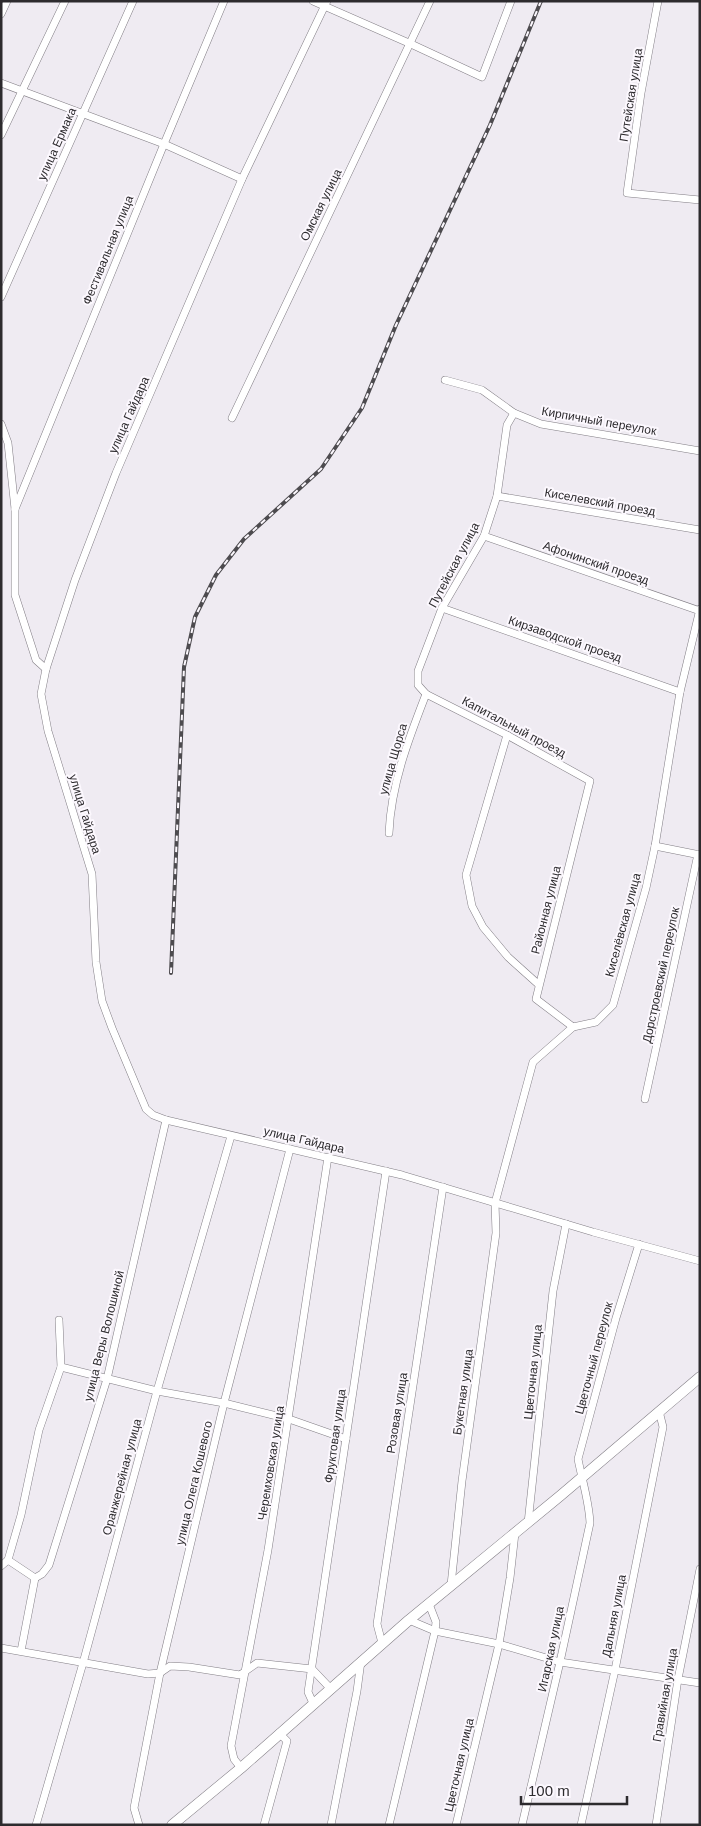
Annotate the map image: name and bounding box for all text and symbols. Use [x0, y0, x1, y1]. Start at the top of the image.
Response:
street label: Путейская улица [617, 47, 645, 143]
street label: улица Ермака [35, 105, 79, 183]
street label: Омская улица [297, 166, 345, 243]
street label: Фестивальная улица [80, 193, 136, 307]
street label: улица Гайдара [106, 374, 152, 456]
street label: Кирпичный переулок [541, 404, 658, 438]
street label: Киселевский проезд [543, 485, 657, 519]
street label: Путейская улица [426, 520, 482, 610]
street label: Афонинский проезд [541, 538, 651, 588]
street label: Кирзаводской проезд [507, 613, 623, 665]
street label: Капитальный проезд [460, 694, 568, 760]
street label: улица Щорса [376, 721, 410, 796]
street label: улица Гайдара [66, 772, 104, 856]
street label: Районная улица [528, 864, 564, 956]
street label: Киселёвская улица [602, 871, 644, 978]
street label: Дорстроевский переулок [640, 905, 682, 1044]
street label: улица Гайдара [262, 1124, 346, 1156]
street label: улица Веры Волошиной [81, 1269, 127, 1403]
street label: Цветочный переулок [572, 1299, 616, 1416]
street label: Цветочная улица [521, 1323, 545, 1420]
street label: Букетная улица [450, 1348, 476, 1436]
street label: Розовая улица [384, 1371, 410, 1454]
street label: Фруктовая улица [321, 1388, 349, 1484]
street label: Черемховская улица [255, 1404, 287, 1521]
street label: Оранжерейная улица [100, 1417, 144, 1537]
street label: улица Олега Кошевого [173, 1419, 215, 1546]
street label: Дальняя улица [599, 1573, 629, 1659]
street label: Игарская улица [535, 1605, 567, 1693]
street label: Гравийная улица [650, 1647, 680, 1743]
street label: Цветочная улица [441, 1717, 477, 1813]
scale bar [521, 1774, 627, 1806]
text: 100 m [528, 1782, 570, 1799]

